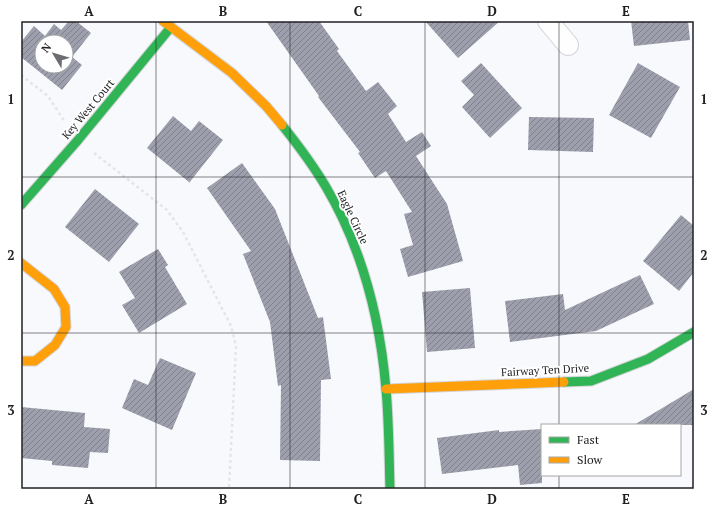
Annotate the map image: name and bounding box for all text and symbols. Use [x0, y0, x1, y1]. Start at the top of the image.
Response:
text: A [84, 2, 94, 20]
text: B [219, 2, 227, 20]
text: C [354, 2, 362, 20]
text: D [487, 2, 497, 20]
text: E [622, 2, 630, 20]
north arrow [34, 34, 74, 74]
text: N [38, 40, 55, 55]
street label: Key West Court [59, 76, 117, 142]
text: 1 [7, 90, 15, 108]
text: 1 [700, 90, 708, 108]
street label: Eagle Circle [334, 188, 372, 247]
text: 2 [7, 246, 15, 264]
text: 2 [700, 246, 708, 264]
street label: Fairway Ten Drive [501, 361, 590, 379]
text: 3 [7, 401, 15, 419]
text: 3 [700, 401, 708, 419]
legend [541, 424, 681, 476]
text: Fast [577, 432, 600, 447]
text: Slow [577, 452, 603, 467]
text: A [84, 490, 94, 508]
text: B [219, 490, 227, 508]
text: C [354, 490, 362, 508]
text: D [487, 490, 497, 508]
text: E [622, 490, 630, 508]

